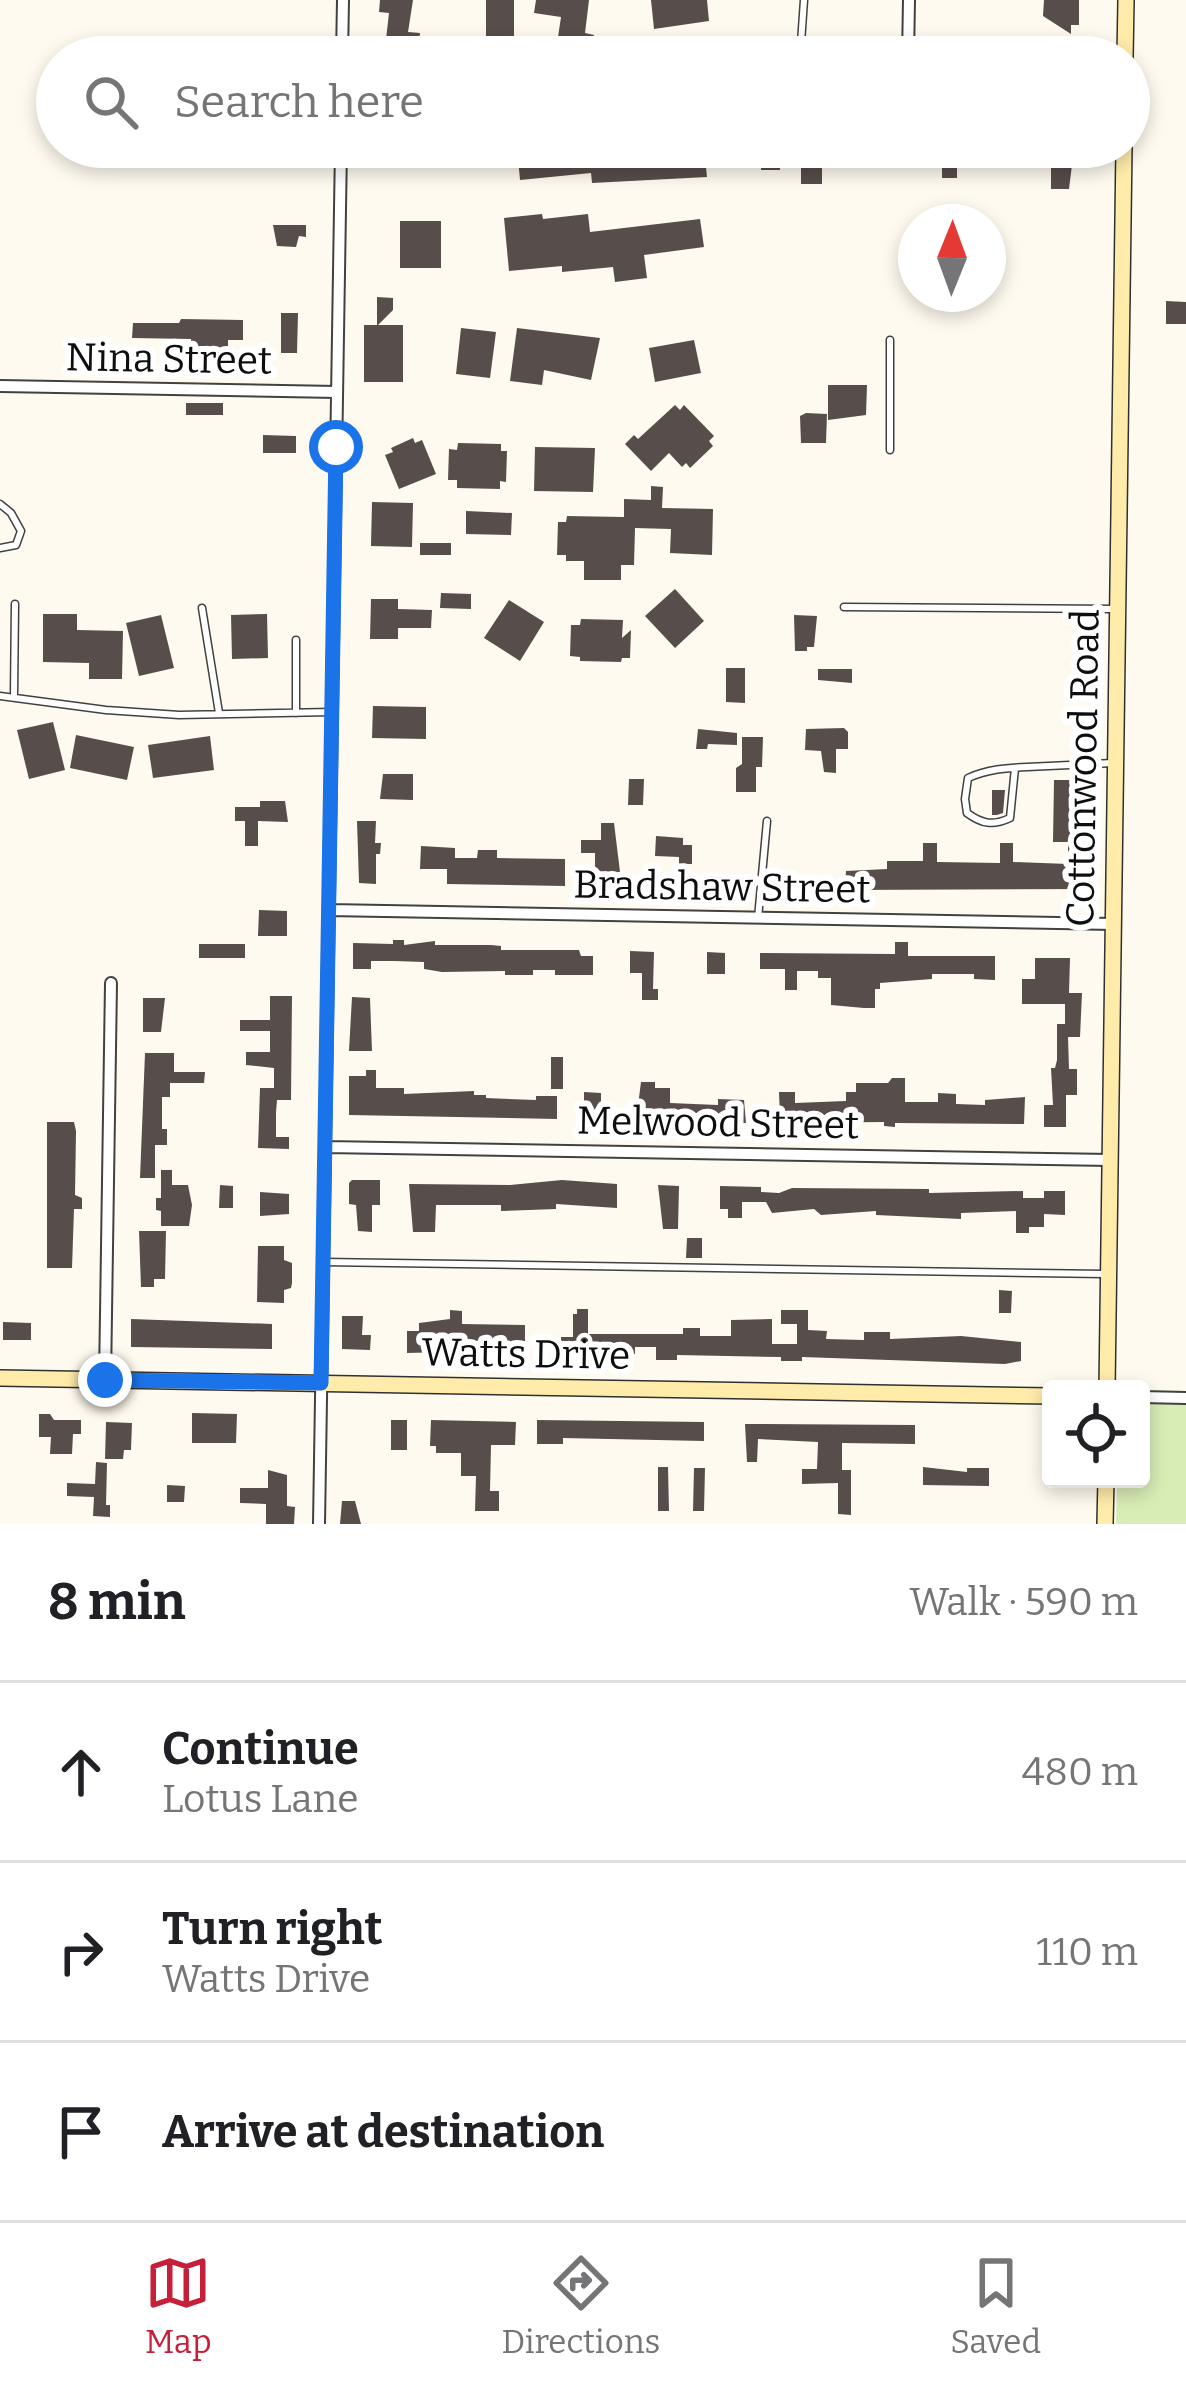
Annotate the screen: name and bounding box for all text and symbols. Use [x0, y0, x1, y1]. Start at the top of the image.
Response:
search box [36, 36, 1150, 168]
icon: search [78, 69, 144, 135]
text: Search here [174, 75, 424, 129]
north arrow [898, 204, 1006, 312]
street label: Nina Street [65, 334, 273, 384]
route start [309, 420, 363, 474]
street label: Cottonwood Road [1057, 608, 1109, 928]
street label: Bradshaw Street [573, 861, 871, 913]
street label: Melwood Street [576, 1098, 860, 1148]
street label: Watts Drive [421, 1329, 631, 1379]
route end [78, 1353, 132, 1407]
map controls [1042, 1380, 1150, 1488]
button: locate [1042, 1380, 1150, 1488]
text: 8 min [48, 1571, 186, 1633]
text: Walk · 590 m [910, 1579, 1138, 1625]
text: Continue [162, 1722, 359, 1776]
icon: ahead [48, 1739, 114, 1805]
text: 480 m [1022, 1749, 1138, 1795]
text: Lotus Lane [162, 1776, 359, 1822]
text: Turn right [162, 1902, 382, 1956]
icon: right [48, 1919, 114, 1985]
text: 110 m [1036, 1929, 1138, 1975]
text: Watts Drive [162, 1956, 370, 2002]
icon: arrive [48, 2099, 114, 2165]
text: Arrive at destination [162, 2105, 604, 2159]
tab: Map [145, 2250, 212, 2362]
tab: Directions [502, 2250, 660, 2362]
tab: Saved [950, 2250, 1041, 2362]

